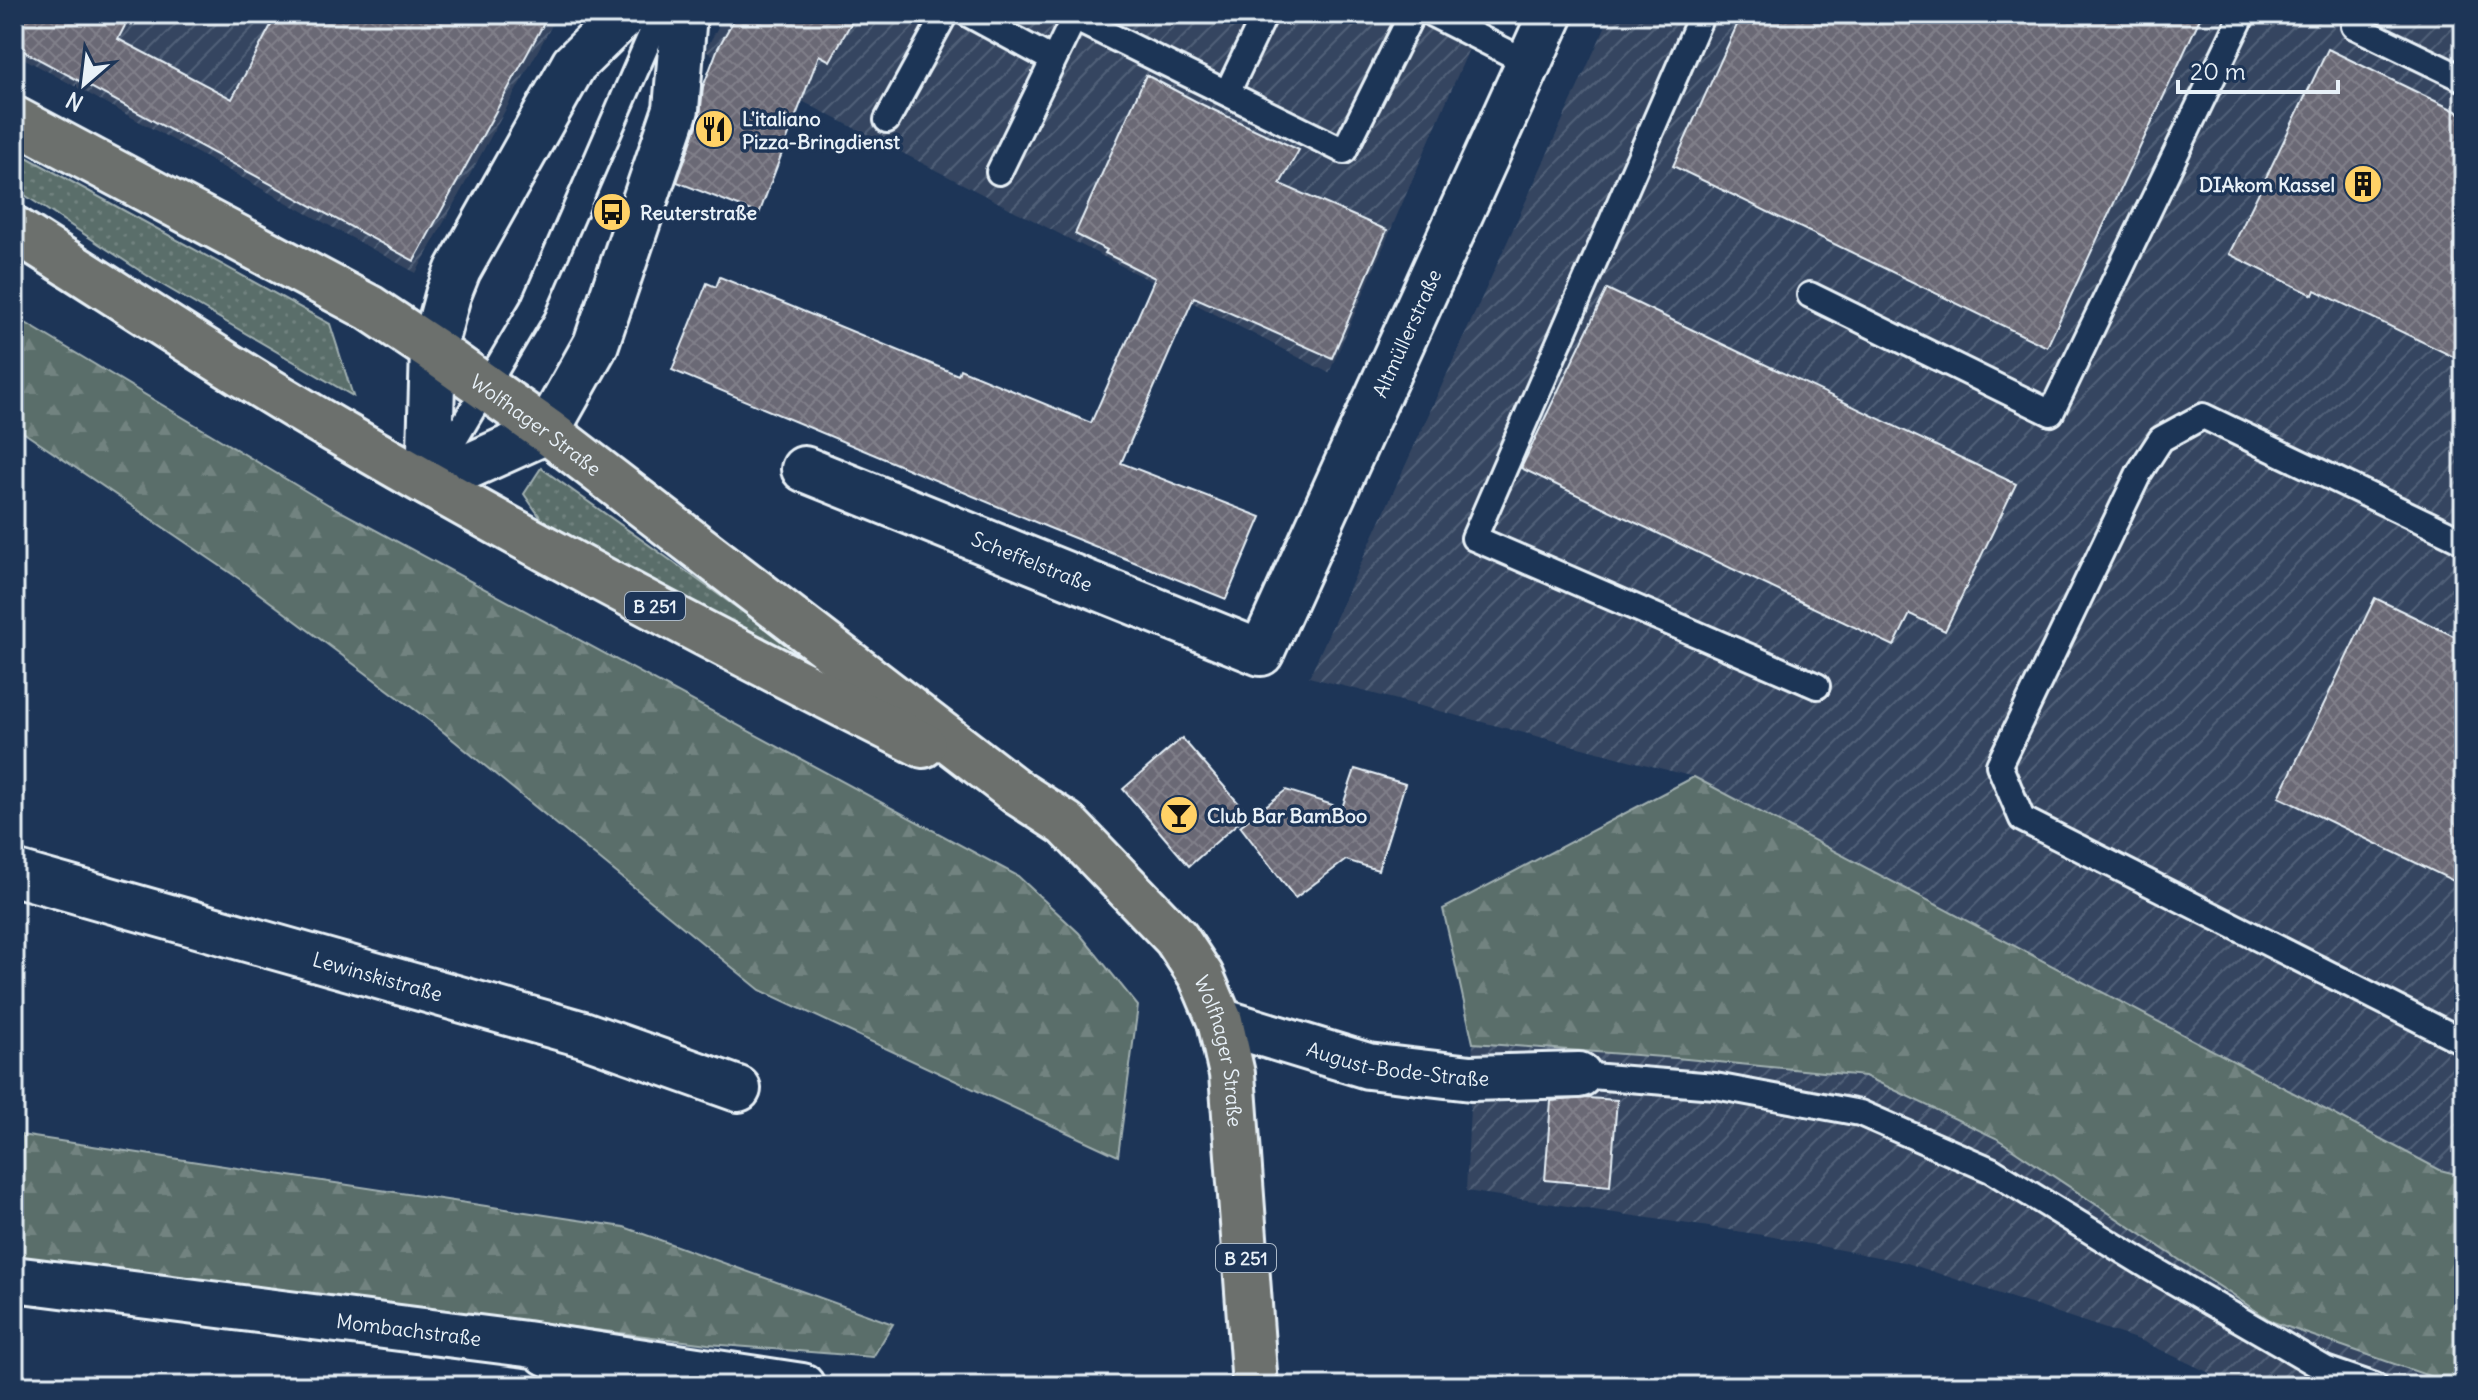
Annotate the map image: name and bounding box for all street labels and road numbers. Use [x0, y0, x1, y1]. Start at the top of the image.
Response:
street label: Altmüllerstraße [1366, 265, 1446, 401]
street label: Wolfhager Straße [466, 368, 607, 481]
street label: Scheffelstraße [968, 525, 1096, 596]
road number: B 251 [625, 592, 685, 620]
street label: Lewinskistraße [310, 946, 445, 1006]
street label: Wolfhager Straße [1190, 971, 1248, 1128]
street label: August-Bode-Straße [1304, 1036, 1489, 1091]
road number: B 251 [1216, 1244, 1276, 1272]
street label: Mombachstraße [335, 1308, 483, 1351]

